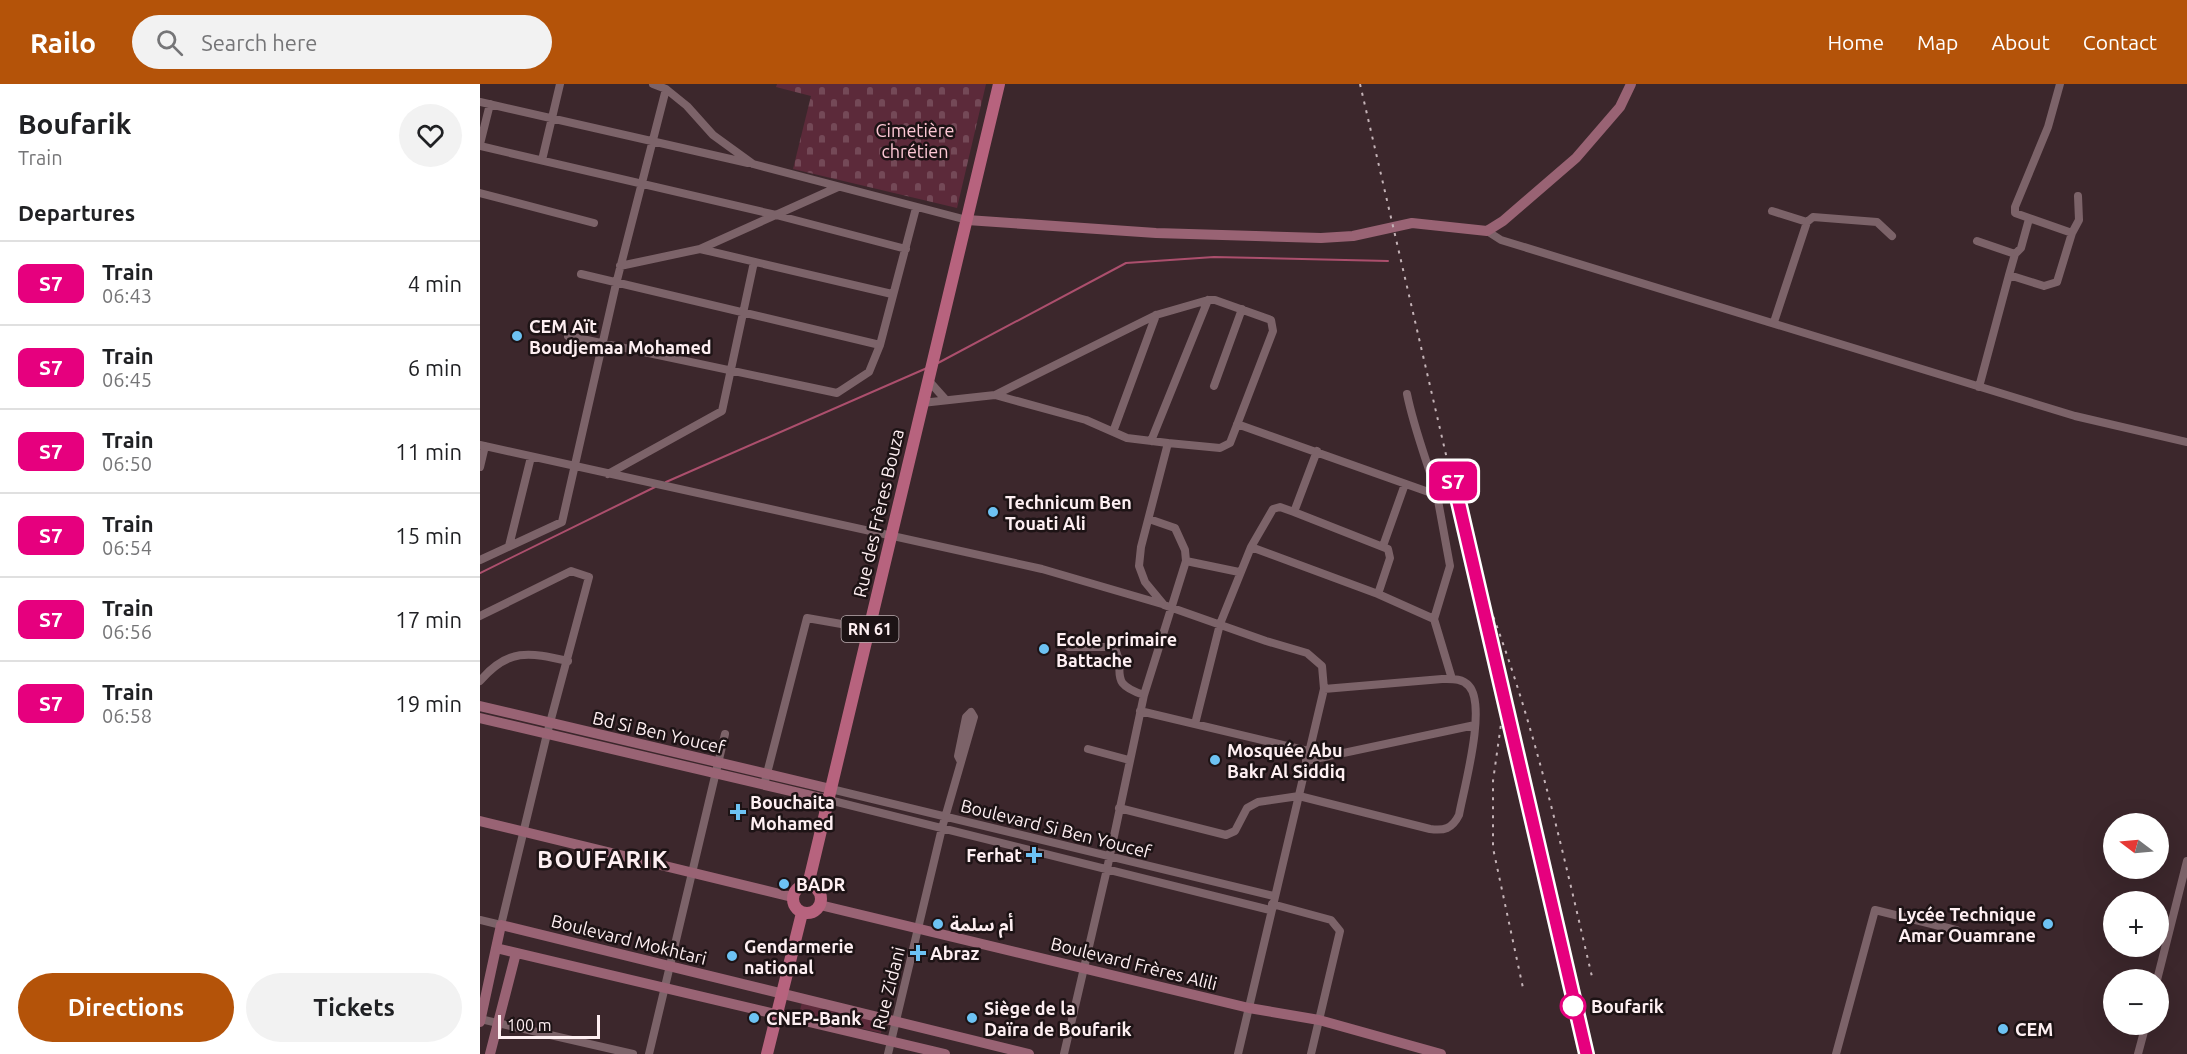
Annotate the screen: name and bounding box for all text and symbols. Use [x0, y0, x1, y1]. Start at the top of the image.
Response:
search box [132, 15, 552, 69]
icon: search [153, 26, 186, 59]
text: Railo [30, 27, 96, 58]
text: Search here [201, 30, 317, 55]
text: Home [1827, 30, 1884, 54]
text: Map [1917, 30, 1958, 54]
text: About [1991, 30, 2050, 54]
text: Contact [2083, 30, 2157, 54]
button: heart [399, 104, 462, 167]
text: Boufarik [18, 108, 131, 139]
park label: Cimetière chrétien [875, 120, 955, 161]
text: Train [18, 146, 63, 169]
text: Departures [18, 200, 135, 225]
text: Train [102, 259, 154, 284]
text: S7 [39, 271, 63, 295]
text: 4 min [408, 271, 462, 296]
text: 06:43 [102, 284, 152, 307]
place label: CEM Aït Boudjemaa Mohamed [529, 316, 712, 357]
marker: CEM Aït Boudjemaa Mohamed [510, 329, 524, 343]
text: Train [102, 343, 154, 368]
text: S7 [39, 355, 63, 379]
text: 6 min [408, 355, 462, 380]
text: 06:45 [102, 368, 152, 391]
text: Train [102, 427, 154, 452]
street label: Rue des Frères Bouza [849, 427, 907, 599]
text: S7 [39, 439, 63, 463]
text: 11 min [395, 439, 462, 464]
text: 06:50 [102, 452, 152, 475]
line badge: S7 [1426, 462, 1480, 500]
text: S7 [1441, 469, 1465, 493]
place label: Technicum Ben Touati Ali [1005, 492, 1132, 533]
marker: Technicum Ben Touati Ali [986, 505, 1000, 519]
text: Train [102, 511, 154, 536]
text: S7 [39, 523, 63, 547]
text: 15 min [395, 523, 462, 548]
text: 06:54 [102, 536, 152, 559]
text: Train [102, 595, 154, 620]
text: S7 [39, 607, 63, 631]
text: 17 min [395, 607, 462, 632]
road number: RN 61 [842, 616, 898, 642]
text: 06:56 [102, 620, 152, 643]
place label: Ecole primaire Battache [1056, 629, 1177, 670]
marker: Ecole primaire Battache [1037, 642, 1051, 656]
text: Train [102, 679, 154, 704]
text: S7 [39, 691, 63, 715]
text: 19 min [395, 691, 462, 716]
text: 06:58 [102, 704, 152, 727]
street label: Bd Si Ben Youcef [591, 707, 727, 757]
place label: Mosquée Abu Bakr Al Siddiq [1227, 740, 1345, 781]
marker: Mosquée Abu Bakr Al Siddiq [1208, 753, 1222, 767]
place label: Bouchaita Mohamed [750, 792, 835, 833]
street label: Boulevard Si Ben Youcef [959, 795, 1153, 861]
marker: Bouchaita Mohamed [731, 805, 745, 819]
north arrow [2103, 813, 2169, 879]
map controls [2103, 813, 2169, 1035]
place label: Ferhat [966, 845, 1022, 865]
district label: BOUFARIK [537, 846, 669, 873]
marker: Ferhat [1027, 848, 1041, 862]
place label: BADR [796, 874, 846, 894]
marker: BADR [777, 877, 791, 891]
button: + [2103, 891, 2169, 957]
place label: Lycée Technique Amar Ouamrane [1897, 904, 2036, 945]
street label: Boulevard Mokhtari [549, 910, 709, 968]
place label: أم سلمة [950, 912, 1014, 938]
marker: أم سلمة [931, 917, 945, 931]
marker: Lycée Technique Amar Ouamrane [2041, 917, 2055, 931]
street label: Boulevard Frères Alili [1049, 933, 1219, 993]
place label: Gendarmerie national [744, 936, 854, 977]
place label: Abraz [930, 943, 979, 963]
street label: Rue Zidani [868, 944, 908, 1032]
marker: Abraz [911, 946, 925, 960]
marker: Gendarmerie national [725, 949, 739, 963]
button: − [2103, 969, 2169, 1035]
button: Directions [18, 973, 234, 1042]
button: Tickets [246, 973, 462, 1042]
marker: Boufarik [1560, 993, 1586, 1019]
place label: Boufarik [1591, 996, 1664, 1016]
place label: Siège de la Daïra de Boufarik [984, 998, 1132, 1039]
place label: CNEP-Bank [766, 1008, 861, 1028]
marker: CNEP-Bank [747, 1011, 761, 1025]
marker: Siège de la Daïra de Boufarik [965, 1011, 979, 1025]
scale bar [498, 1012, 600, 1040]
text: 100 m [507, 1016, 552, 1034]
place label: CEM [2015, 1019, 2053, 1039]
marker: CEM [1996, 1022, 2010, 1036]

